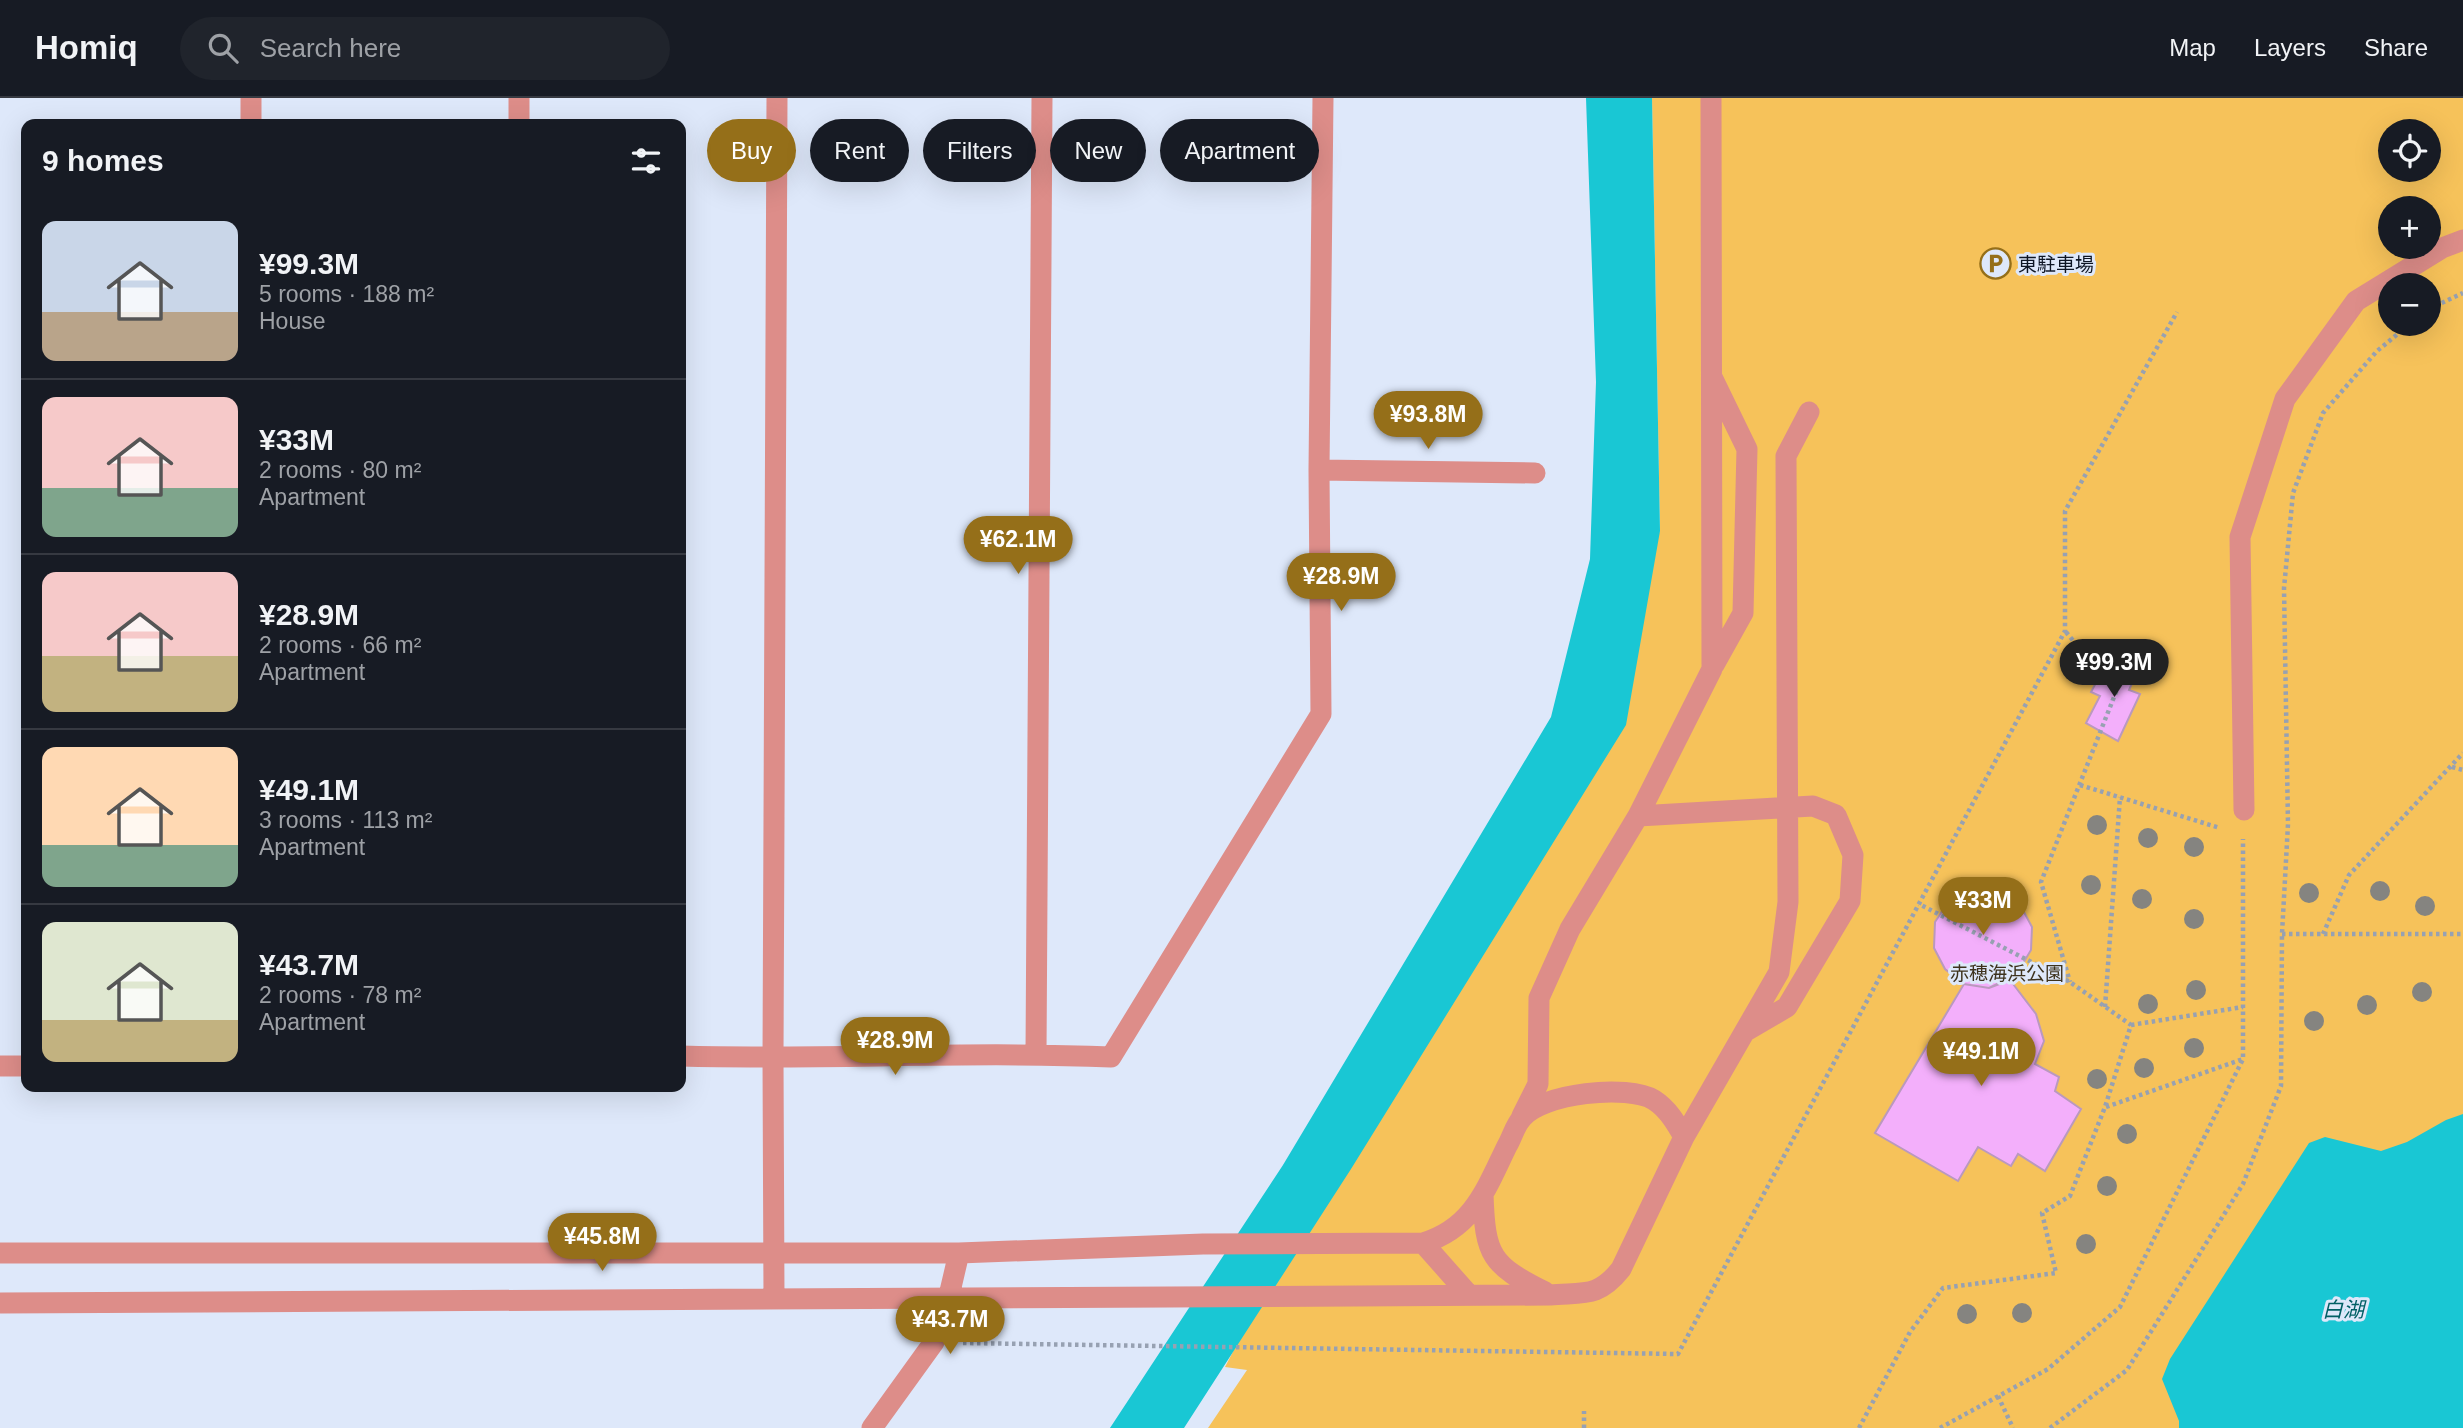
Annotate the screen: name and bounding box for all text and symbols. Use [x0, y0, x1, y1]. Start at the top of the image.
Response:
search box [180, 17, 670, 80]
text: Homiq [35, 29, 138, 66]
icon: search [204, 29, 242, 67]
text: Search here [260, 33, 401, 63]
text: Map [2169, 34, 2216, 61]
text: Layers [2254, 34, 2326, 61]
text: Share [2364, 34, 2428, 61]
chip: Buy [707, 119, 796, 182]
chip: Rent [810, 119, 909, 182]
chip: Filters [923, 119, 1036, 182]
chip: New [1050, 119, 1146, 182]
chip: Apartment [1160, 119, 1319, 182]
map controls [2378, 119, 2441, 336]
button: locate [2378, 119, 2441, 182]
icon: filters [627, 142, 665, 180]
text: 9 homes [42, 144, 164, 177]
button: + [2378, 196, 2441, 259]
text: ¥99.3M [259, 247, 359, 280]
parking icon: 東駐車場 [1978, 247, 2012, 281]
icon: home [98, 249, 182, 333]
place label: 東駐車場 [2018, 254, 2094, 275]
button: − [2378, 273, 2441, 336]
text: 5 rooms · 188 m² [259, 281, 434, 307]
text: House [259, 308, 325, 334]
pin: ¥93.8M [1371, 392, 1485, 451]
text: ¥93.8M [1390, 401, 1466, 427]
text: ¥33M [259, 423, 334, 456]
icon: home [98, 425, 182, 509]
text: 2 rooms · 80 m² [259, 457, 421, 483]
text: Apartment [259, 484, 365, 510]
pin: ¥62.1M [961, 517, 1075, 576]
text: ¥62.1M [980, 526, 1056, 552]
pin: ¥28.9M [1284, 554, 1398, 613]
text: ¥28.9M [1303, 563, 1379, 589]
text: ¥28.9M [259, 598, 359, 631]
icon: home [98, 600, 182, 684]
text: 2 rooms · 66 m² [259, 632, 421, 658]
pin: ¥99.3M [2057, 640, 2171, 699]
text: ¥99.3M [2076, 649, 2152, 675]
text: Apartment [259, 659, 365, 685]
text: ¥49.1M [259, 773, 359, 806]
icon: home [98, 775, 182, 859]
text: 3 rooms · 113 m² [259, 807, 432, 833]
text: Apartment [259, 834, 365, 860]
pin: ¥33M [1942, 878, 2024, 937]
text: ¥33M [1954, 887, 2012, 913]
text: ¥43.7M [259, 948, 359, 981]
icon: home [98, 950, 182, 1034]
park label: 赤穂海浜公園 [1950, 963, 2064, 984]
text: 2 rooms · 78 m² [259, 982, 421, 1008]
text: Apartment [259, 1009, 365, 1035]
pin: ¥28.9M [838, 1018, 952, 1077]
text: ¥28.9M [857, 1027, 933, 1053]
pin: ¥49.1M [1924, 1028, 2038, 1088]
text: ¥49.1M [1943, 1038, 2019, 1064]
pin: ¥45.8M [545, 1214, 659, 1273]
text: ¥45.8M [564, 1223, 640, 1249]
pin: ¥43.7M [893, 1296, 1007, 1356]
water label: 白湖 [2322, 1298, 2367, 1321]
text: ¥43.7M [912, 1306, 988, 1332]

